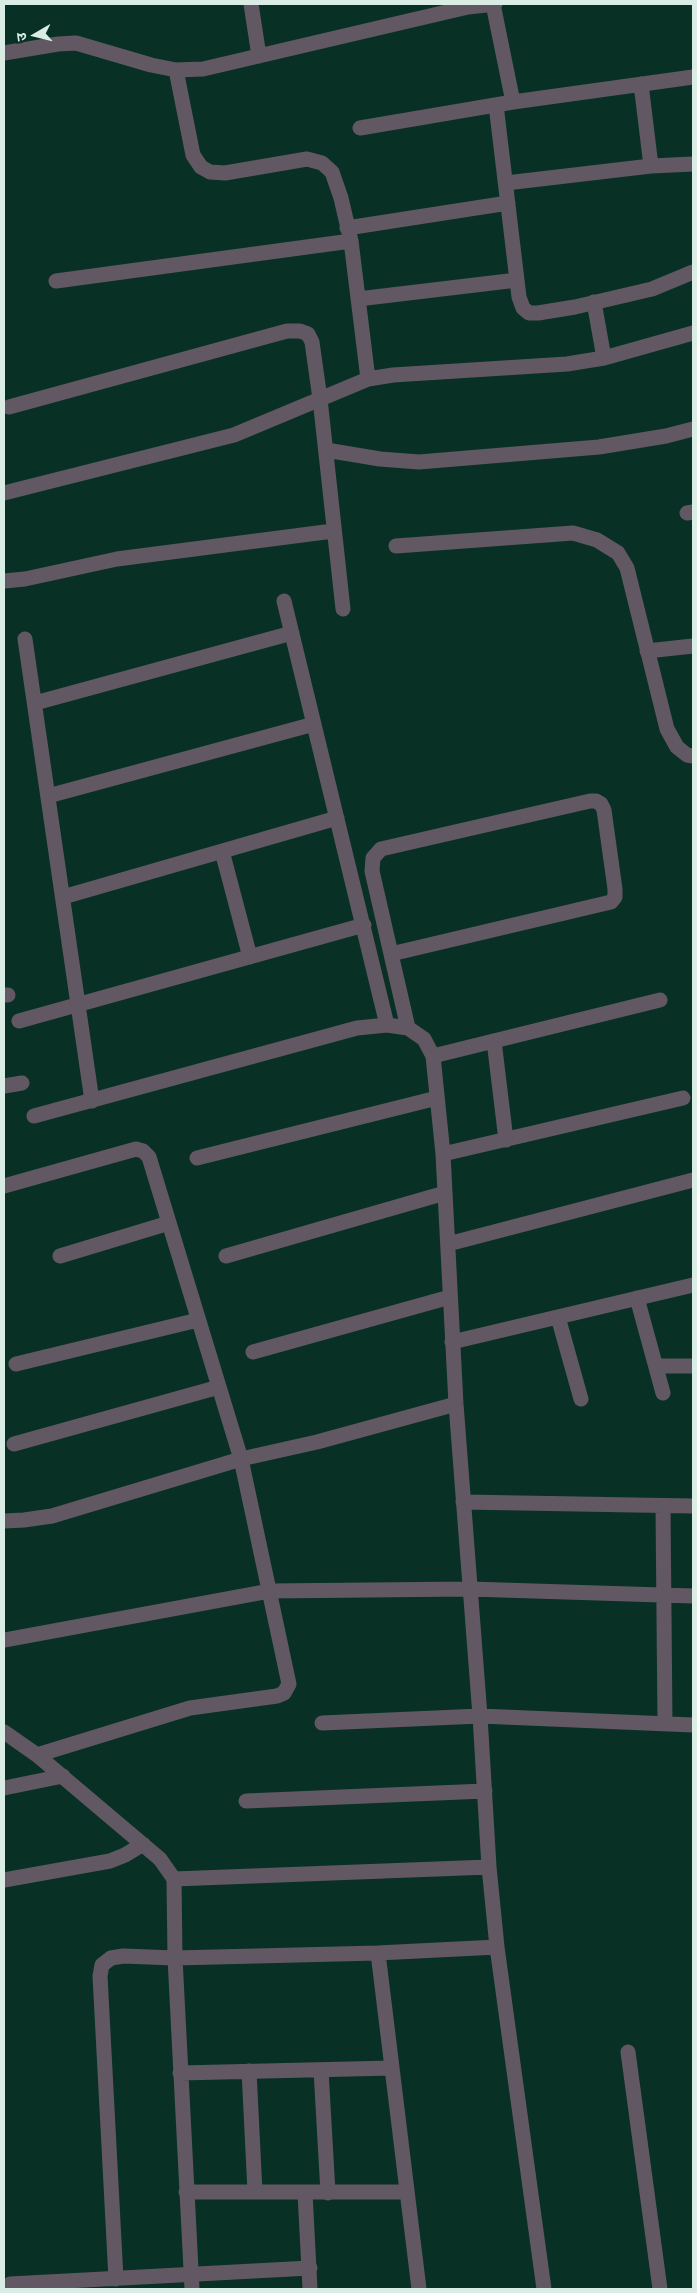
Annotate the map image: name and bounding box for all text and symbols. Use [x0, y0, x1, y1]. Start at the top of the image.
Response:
north arrow [10, 10, 60, 60]
text: उ [10, 32, 31, 43]

